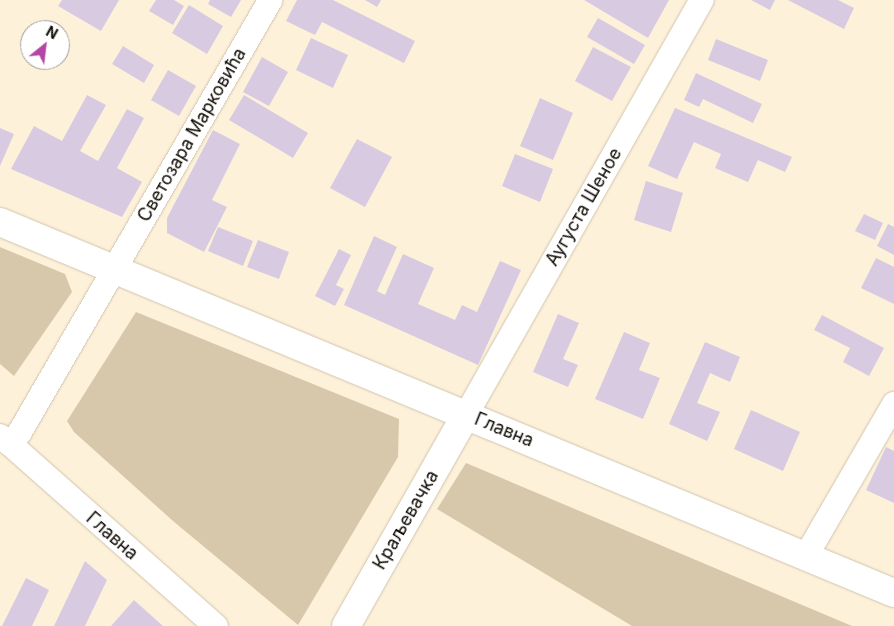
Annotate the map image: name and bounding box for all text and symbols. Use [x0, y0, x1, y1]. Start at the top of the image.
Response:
north arrow [20, 20, 70, 70]
text: N [43, 22, 61, 42]
street label: Светозара Марковића [133, 44, 251, 226]
street label: Аугуста Шеное [541, 144, 627, 270]
street label: Главна [471, 408, 537, 452]
street label: Краљевачка [369, 467, 443, 573]
street label: Главна [82, 508, 142, 564]

